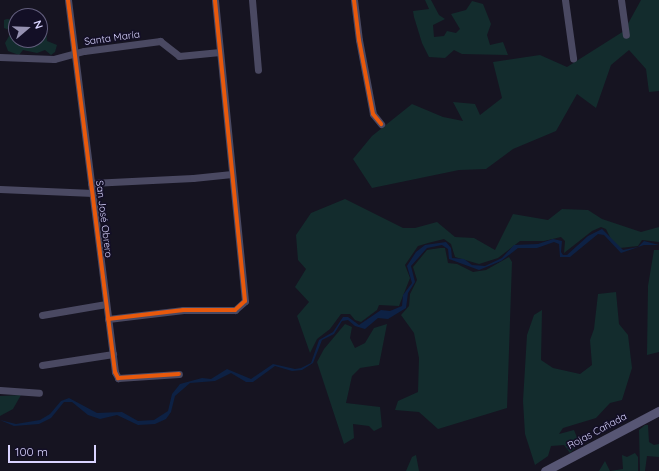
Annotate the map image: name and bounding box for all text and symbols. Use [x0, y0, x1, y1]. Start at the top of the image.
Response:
north arrow [8, 8, 48, 48]
text: N [30, 18, 46, 31]
street label: Santa María [83, 28, 141, 48]
street label: San José Obrero [93, 180, 115, 258]
street label: Rojas Cañada [565, 410, 629, 452]
scale bar [10, 437, 98, 463]
text: 100 m [15, 444, 48, 459]

